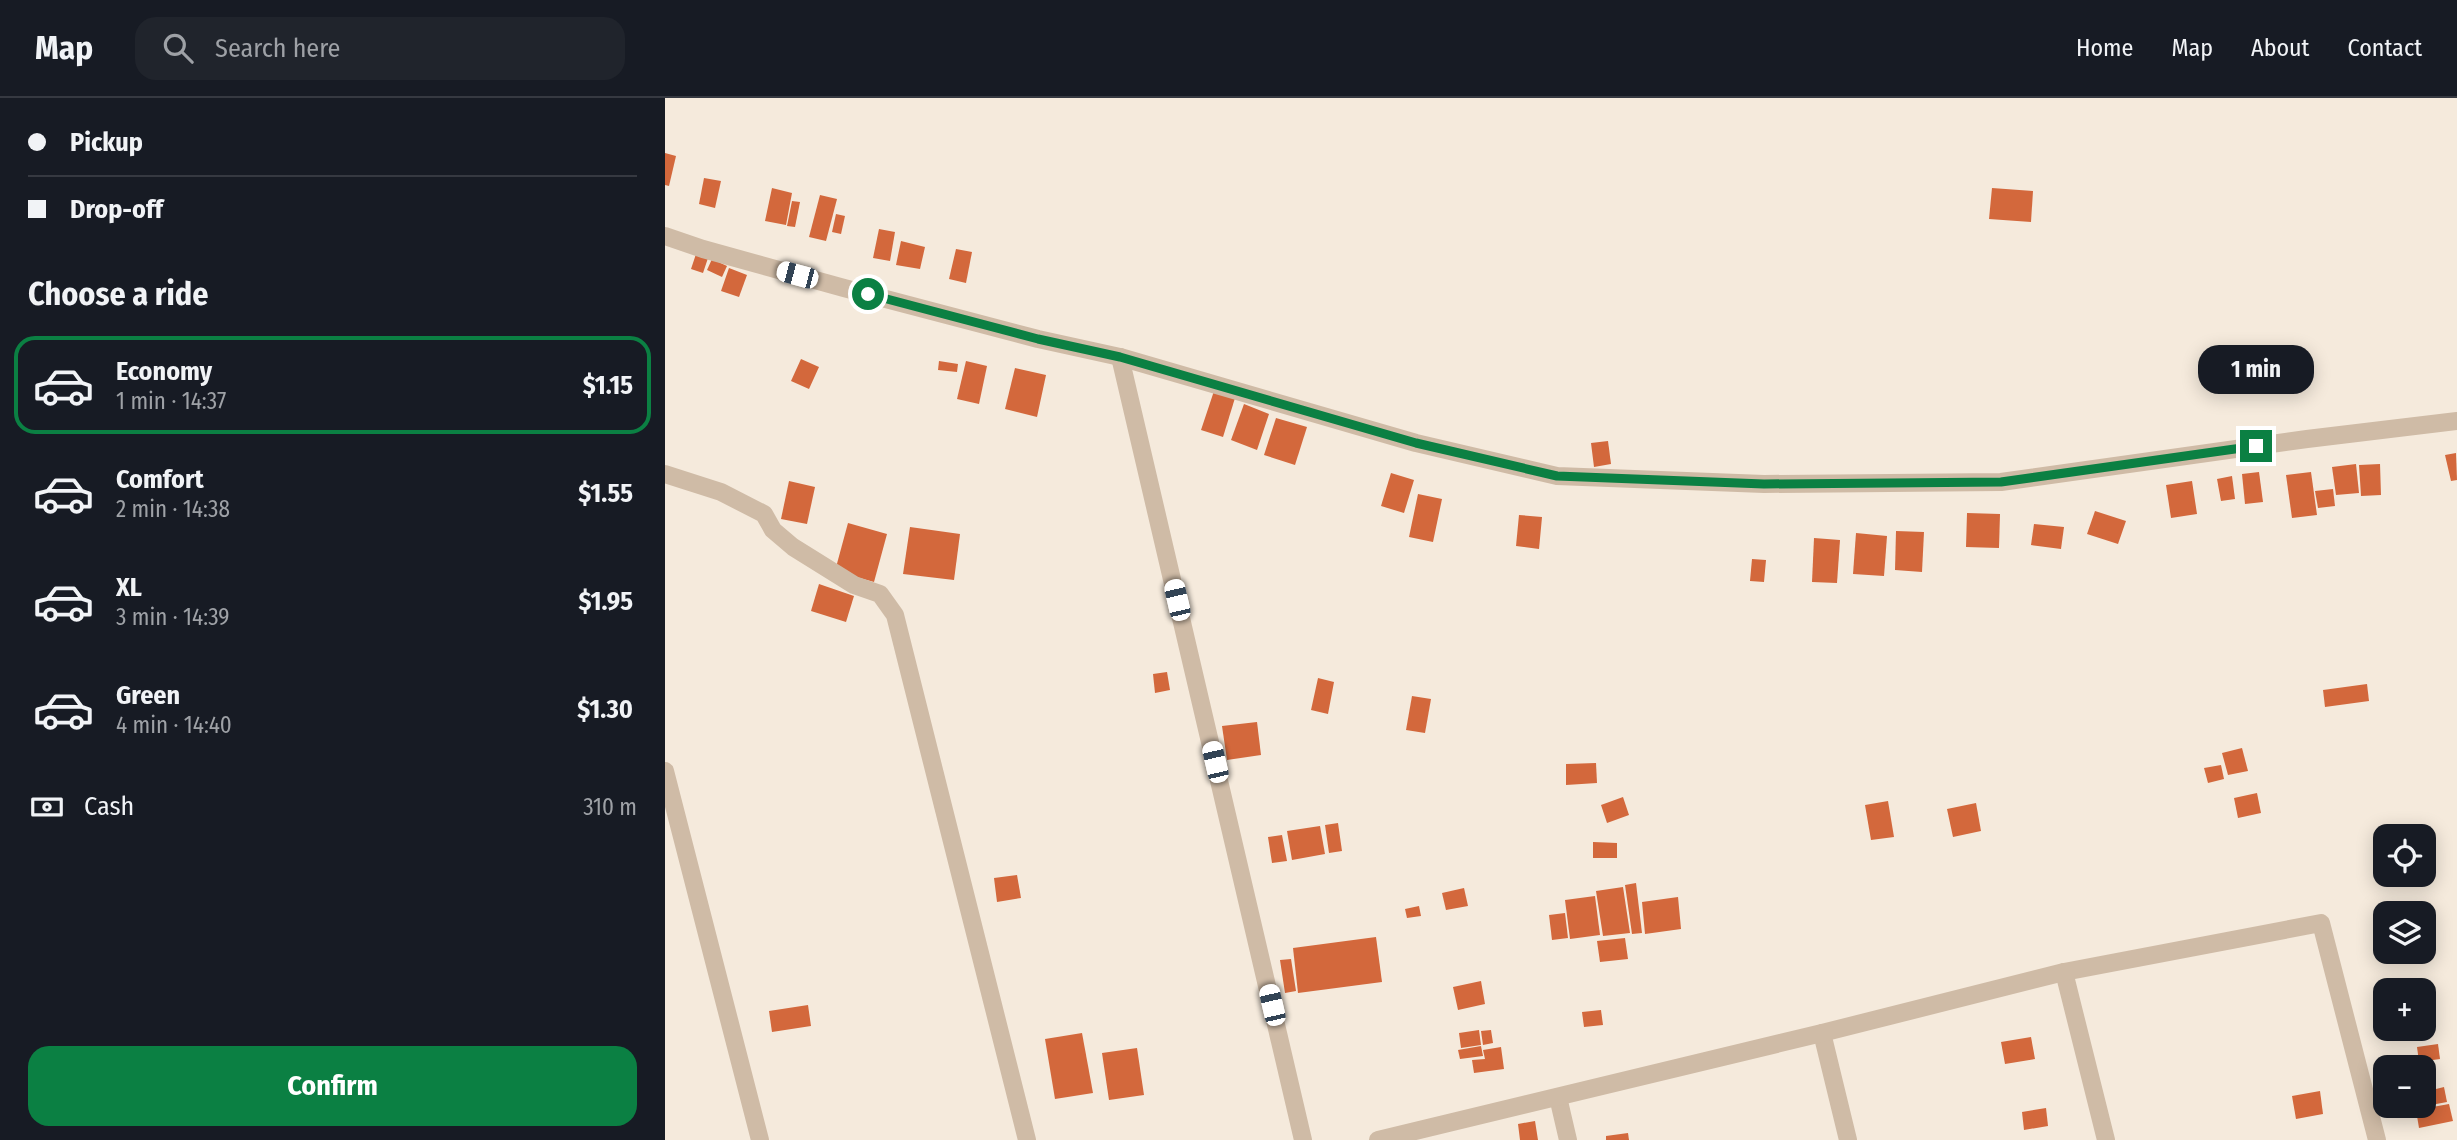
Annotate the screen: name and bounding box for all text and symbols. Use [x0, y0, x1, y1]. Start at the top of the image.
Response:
search box [135, 17, 625, 80]
text: Map [35, 28, 93, 68]
icon: search [159, 29, 197, 67]
text: Search here [215, 33, 340, 64]
text: Home [2076, 34, 2133, 62]
text: Map [2171, 34, 2213, 62]
text: About [2251, 34, 2309, 62]
text: Contact [2347, 34, 2422, 62]
text: Pickup [70, 127, 143, 158]
text: Drop-off [70, 194, 163, 225]
car [774, 259, 821, 291]
text: Choose a ride [28, 275, 209, 313]
route start [852, 278, 884, 310]
callout: 1 min [2198, 344, 2314, 394]
icon: car [32, 354, 95, 417]
text: 1 min [2231, 355, 2281, 383]
text: Economy [116, 356, 212, 387]
text: $1.15 [583, 370, 633, 401]
text: 1 min · 14:37 [116, 387, 226, 415]
route end [2240, 430, 2272, 462]
icon: car [32, 462, 95, 525]
text: Comfort [116, 464, 204, 495]
text: $1.55 [578, 478, 633, 509]
text: 2 min · 14:38 [116, 495, 230, 523]
icon: car [32, 570, 95, 633]
text: XL [116, 572, 142, 603]
car [1163, 577, 1192, 623]
text: $1.95 [578, 586, 633, 617]
text: 3 min · 14:39 [116, 603, 230, 631]
icon: car [32, 678, 95, 741]
text: Green [116, 680, 180, 711]
text: $1.30 [577, 694, 633, 725]
text: 4 min · 14:40 [116, 711, 232, 739]
car [1201, 739, 1230, 785]
icon: cash [28, 788, 66, 826]
text: Cash [84, 791, 134, 822]
text: 310 m [583, 793, 637, 821]
map controls [2373, 824, 2436, 1118]
button: locate [2373, 824, 2436, 887]
button: layers [2373, 901, 2436, 964]
button: + [2373, 978, 2436, 1041]
car [1258, 982, 1287, 1028]
button: Confirm [28, 1046, 637, 1126]
button: − [2373, 1055, 2436, 1118]

